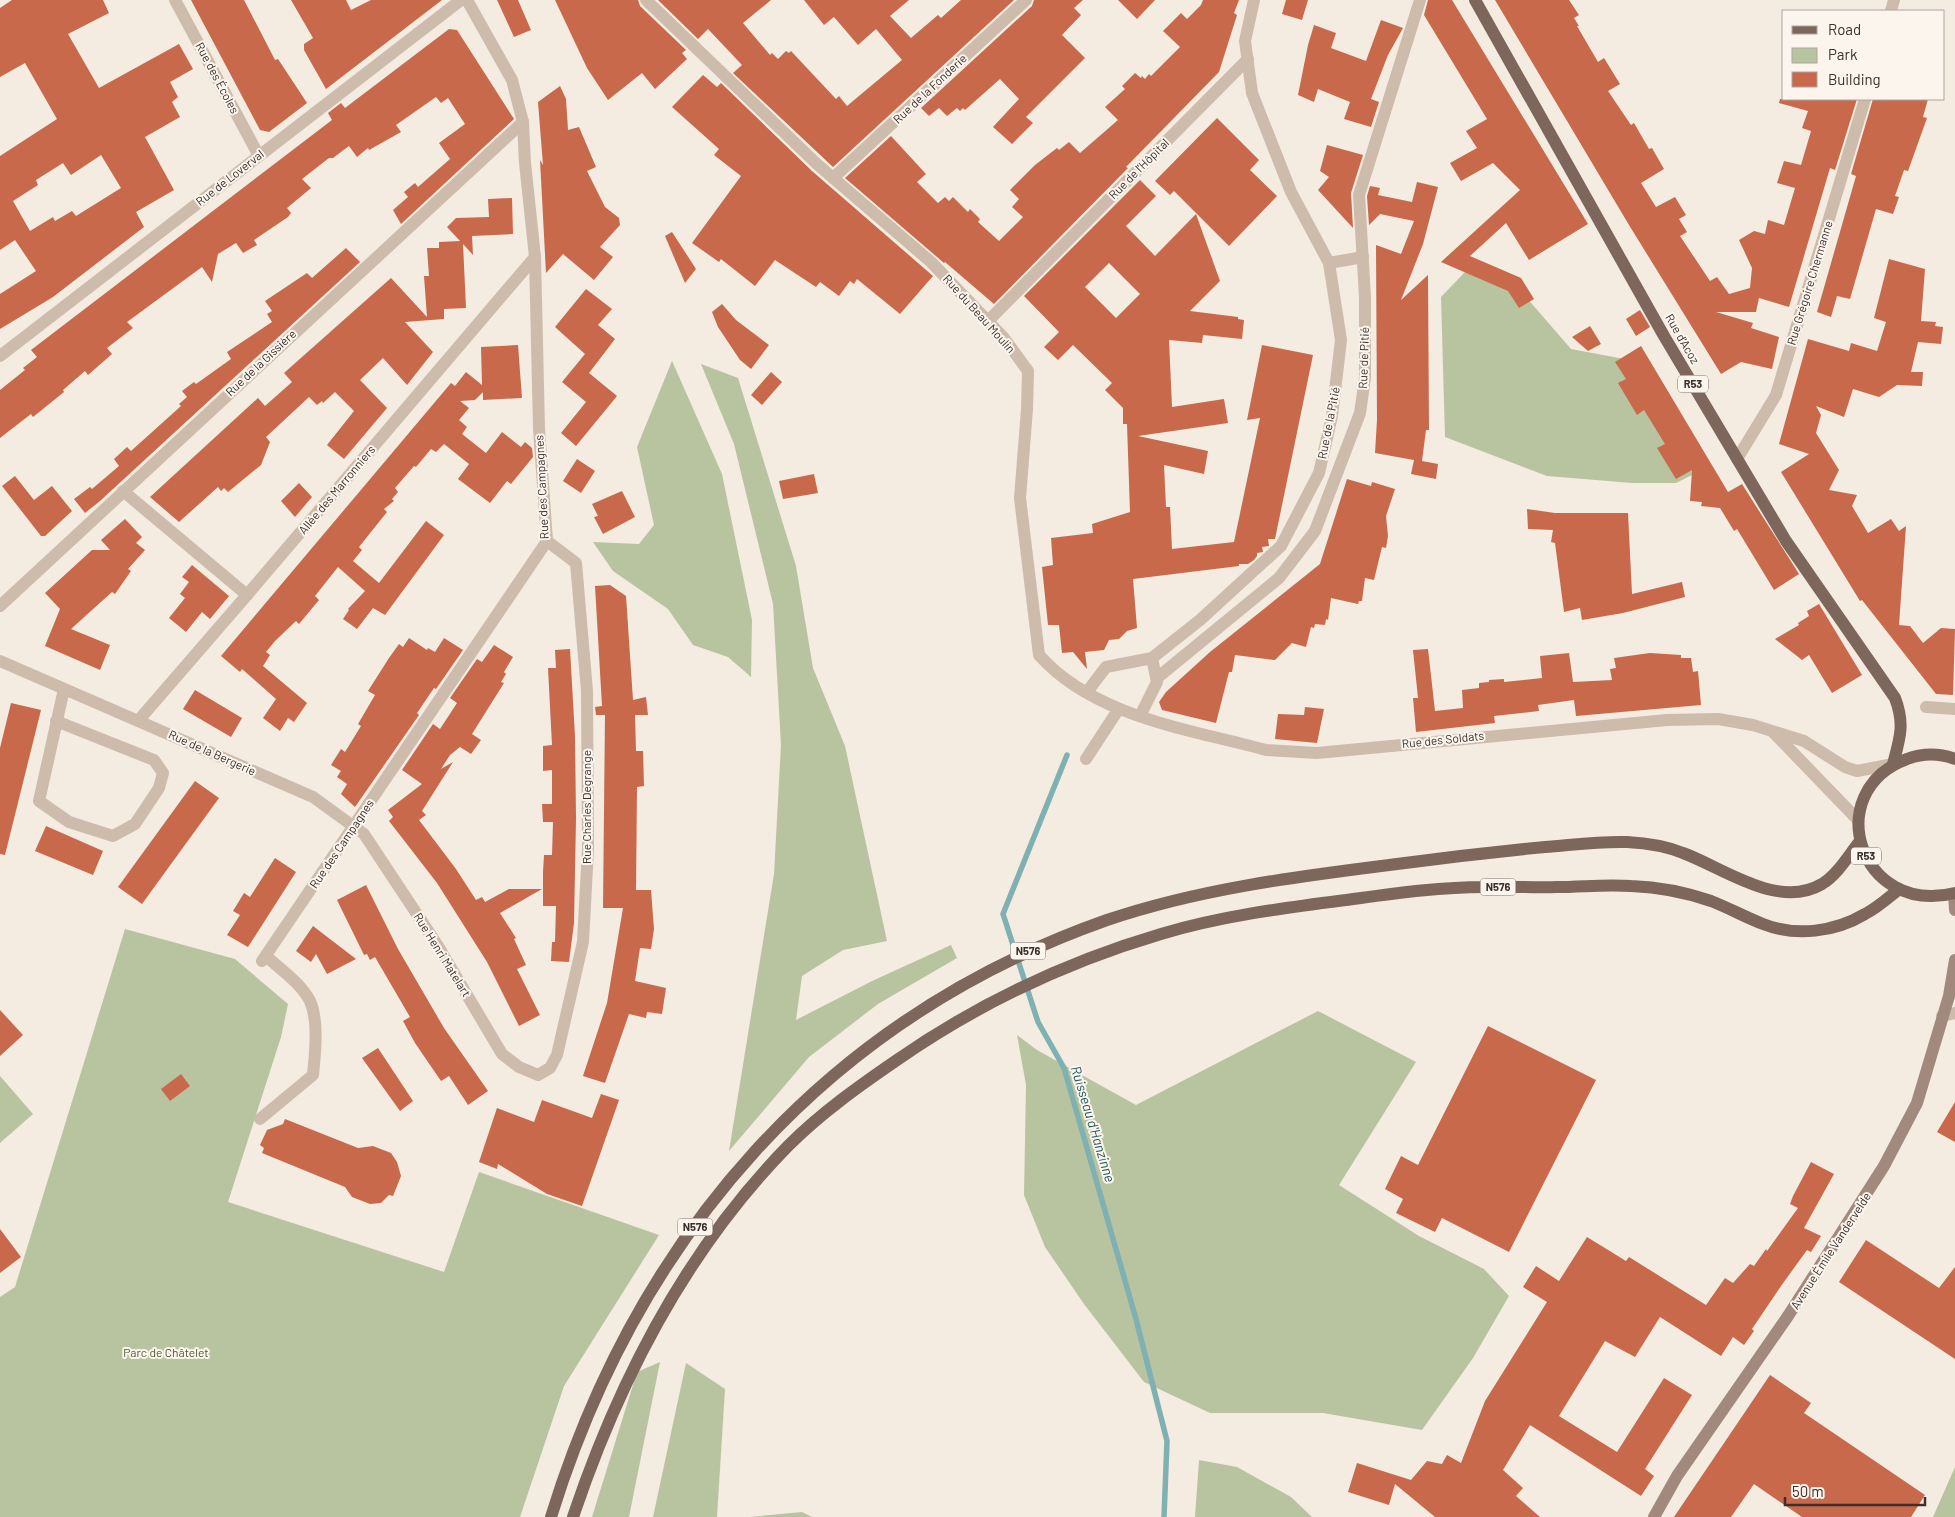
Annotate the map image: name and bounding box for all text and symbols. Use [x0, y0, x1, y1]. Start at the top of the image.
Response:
legend [1782, 10, 1945, 100]
text: Road [1828, 20, 1861, 38]
street label: Rue des Écoles [193, 40, 243, 116]
text: Park [1828, 45, 1858, 63]
street label: Rue de la Fonderie [890, 51, 969, 126]
text: Building [1828, 70, 1881, 88]
street label: Rue de l'Hôpital [1105, 135, 1171, 201]
street label: Rue de Loverval [193, 146, 266, 208]
street label: Rue Grégoire Chermanne [1783, 219, 1835, 347]
street label: Rue du Beau Moulin [941, 271, 1019, 355]
street label: Rue d'Acoz [1663, 311, 1703, 366]
street label: Rue de la Gissière [222, 326, 298, 398]
street label: Rue de Pitié [1355, 327, 1371, 389]
road number: R53 [1678, 376, 1708, 392]
street label: Rue de la Pitié [1314, 386, 1342, 460]
street label: Rue des Campagnes [531, 434, 551, 540]
street label: Allée des Marronniers [295, 442, 378, 537]
street label: Rue de la Bergerie [167, 727, 258, 778]
street label: Rue des Soldats [1401, 728, 1485, 750]
street label: Rue Charles Degrange [579, 750, 593, 864]
street label: Rue des Campagnes [306, 796, 376, 891]
road number: R53 [1851, 848, 1881, 864]
road number: N576 [1480, 879, 1516, 896]
street label: Rue Henri Matelart [411, 910, 474, 999]
road number: N576 [1010, 942, 1046, 959]
water label: Ruisseau d'Hanzinne [1068, 1064, 1119, 1184]
street label: Avenue Émile Vandervelde [1787, 1189, 1873, 1312]
road number: N576 [678, 1218, 712, 1236]
park label: Parc de Châtelet [123, 1345, 209, 1359]
scale bar [1785, 1474, 1925, 1506]
text: 50 m [1792, 1482, 1824, 1500]

